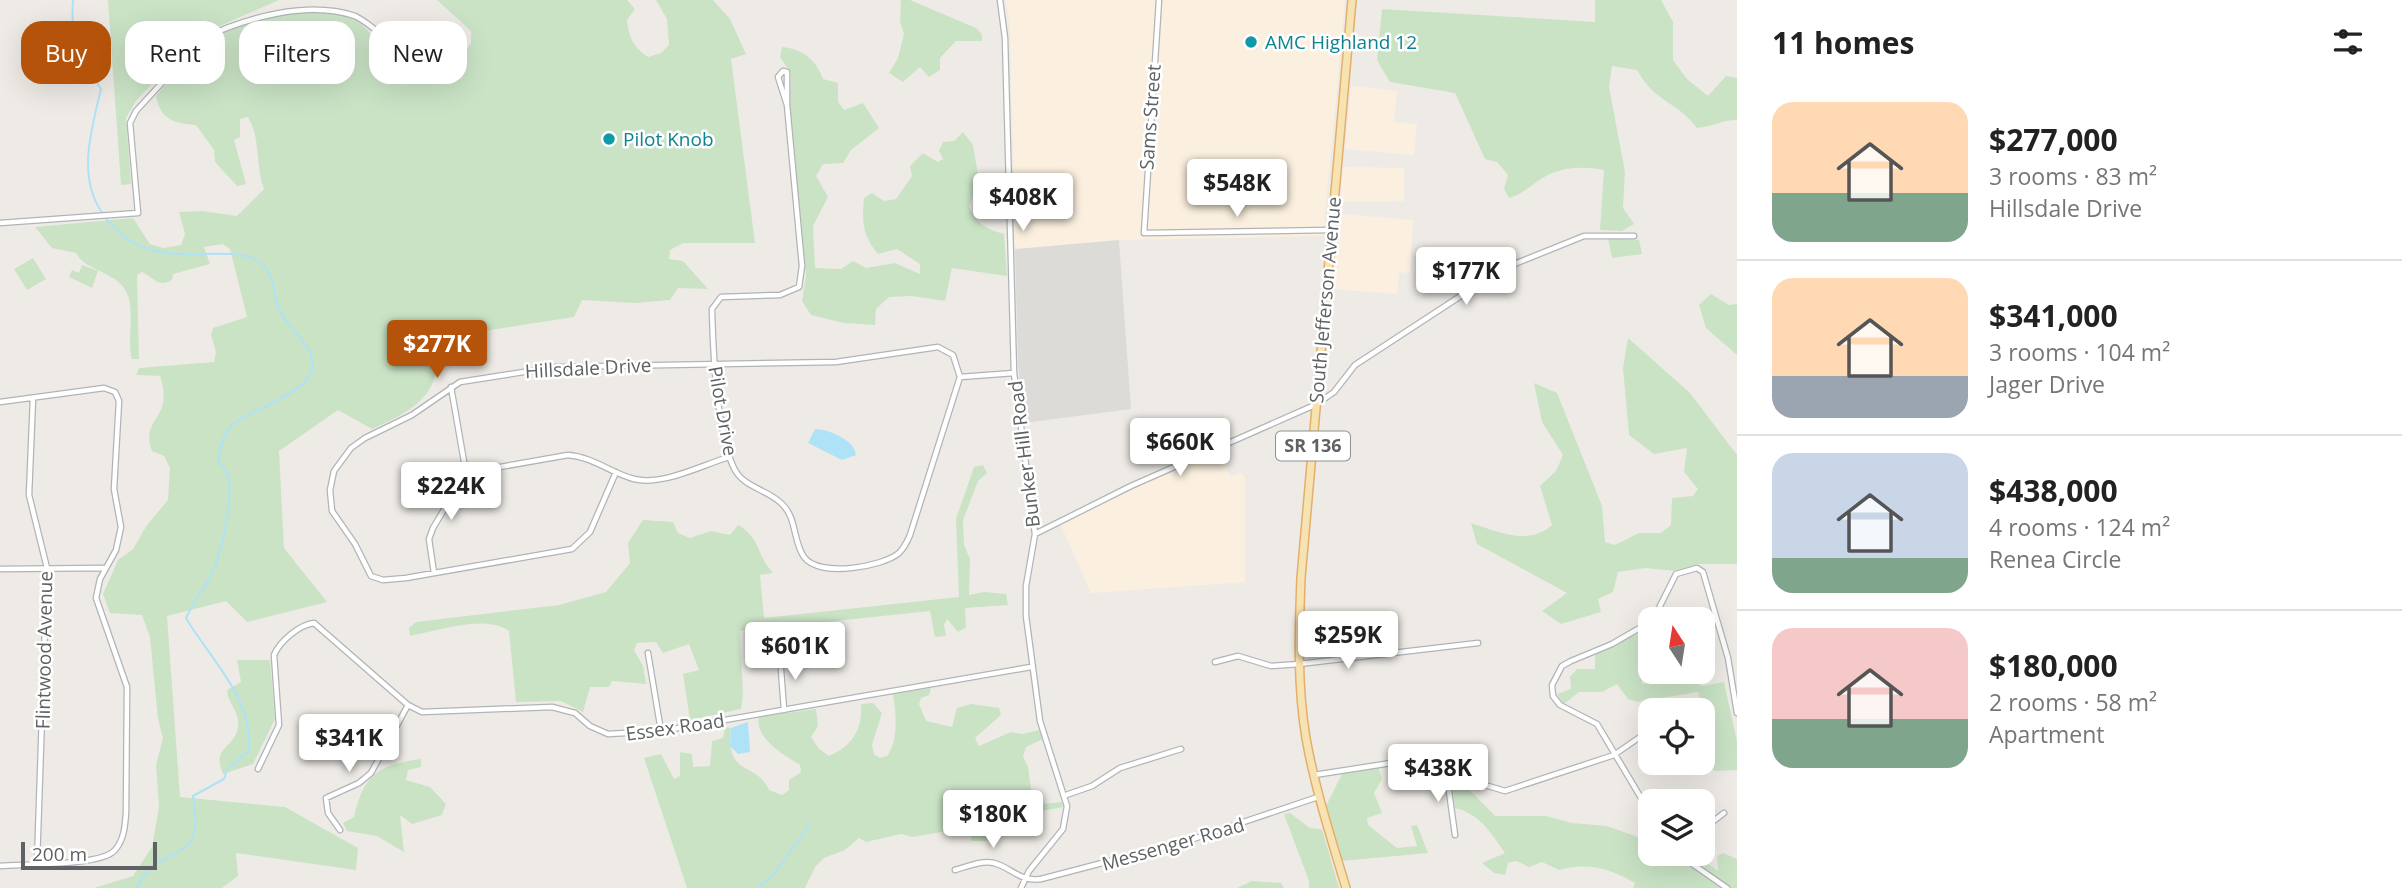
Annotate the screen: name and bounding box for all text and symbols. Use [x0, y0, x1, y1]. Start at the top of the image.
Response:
chip: Buy [21, 21, 111, 84]
chip: Rent [125, 21, 225, 84]
chip: Filters [239, 21, 355, 84]
chip: New [369, 21, 467, 84]
text: 11 homes [1772, 22, 1915, 63]
icon: filters [2329, 23, 2367, 61]
place label: AMC Highland 12 [1265, 29, 1417, 55]
marker: AMC Highland 12 [1243, 34, 1259, 50]
street label: Sams Street [1133, 63, 1167, 171]
text: $277,000 [1989, 119, 2118, 160]
place label: Pilot Knob [623, 126, 714, 152]
icon: home [1828, 130, 1912, 214]
marker: Pilot Knob [601, 131, 617, 147]
pin: $548K [1188, 160, 1286, 219]
text: 3 rooms · 83 m² [1989, 160, 2157, 192]
text: $548K [1203, 166, 1271, 198]
pin: $408K [974, 174, 1072, 233]
text: $408K [989, 180, 1057, 212]
text: Hillsdale Drive [1989, 192, 2142, 224]
street label: South Jefferson Avenue [1303, 196, 1347, 404]
pin: $177K [1417, 247, 1515, 307]
text: $177K [1432, 254, 1500, 286]
text: $341,000 [1989, 295, 2118, 336]
icon: home [1828, 306, 1912, 390]
pin: $277K [388, 320, 486, 380]
text: $277K [403, 327, 471, 359]
text: 3 rooms · 104 m² [1989, 336, 2170, 368]
street label: Hillsdale Drive [524, 352, 652, 384]
street label: Pilot Drive [702, 364, 744, 458]
text: Jager Drive [1989, 368, 2105, 400]
street label: Bunker Hill Road [1002, 379, 1046, 529]
pin: $660K [1131, 419, 1229, 478]
text: $660K [1146, 425, 1214, 457]
road number: SR 136 [1276, 432, 1350, 461]
pin: $224K [402, 462, 500, 522]
text: $224K [417, 469, 485, 501]
text: $438,000 [1989, 470, 2118, 511]
icon: home [1828, 481, 1912, 565]
text: 4 rooms · 124 m² [1989, 511, 2170, 543]
text: Renea Circle [1989, 543, 2121, 575]
street label: Flintwood Avenue [30, 571, 58, 729]
north arrow [1638, 607, 1715, 684]
map controls [1638, 607, 1715, 866]
pin: $259K [1299, 612, 1397, 671]
text: $259K [1314, 618, 1382, 650]
pin: $601K [746, 622, 844, 682]
text: $601K [761, 629, 829, 661]
text: $180,000 [1989, 645, 2118, 686]
icon: home [1828, 656, 1912, 740]
text: 2 rooms · 58 m² [1989, 686, 2157, 718]
button: locate [1638, 698, 1715, 775]
street label: Essex Road [624, 707, 726, 747]
pin: $341K [300, 714, 398, 774]
text: Apartment [1989, 718, 2105, 750]
text: $341K [315, 721, 383, 753]
pin: $438K [1389, 744, 1487, 804]
text: $438K [1404, 751, 1472, 783]
button: layers [1638, 789, 1715, 866]
pin: $180K [944, 790, 1042, 850]
text: $180K [959, 797, 1027, 829]
street label: Messenger Road [1099, 811, 1247, 877]
scale bar [21, 839, 158, 871]
text: 200 m [32, 841, 87, 867]

